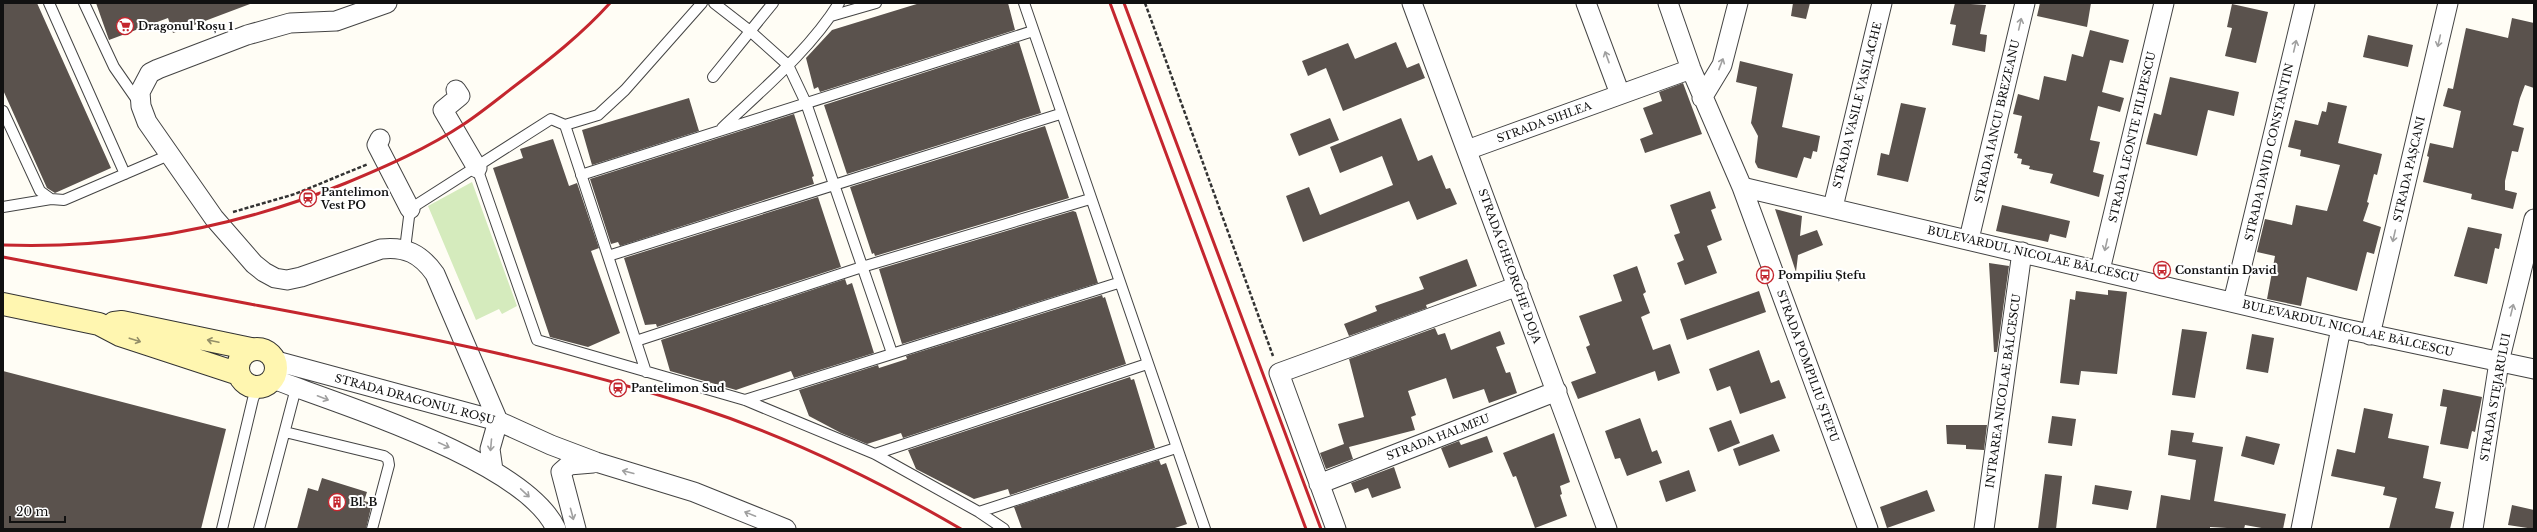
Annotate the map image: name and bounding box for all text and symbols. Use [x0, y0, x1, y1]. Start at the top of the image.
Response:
supermarket icon: Dragonul Roșu 1 [115, 16, 135, 36]
one-way arrow [2017, 18, 2024, 31]
place label: Dragonul Roșu 1 [138, 19, 233, 34]
street label: STRADA VASILE VASILACHE [1830, 20, 1884, 190]
one-way arrow [2434, 34, 2442, 47]
street label: STRADA IANCU BREZEANU [1971, 37, 2023, 204]
one-way arrow [2291, 40, 2299, 53]
street label: STRADA LEONTE FILIPESCU [2105, 50, 2159, 224]
one-way arrow [1602, 52, 1610, 64]
one-way arrow [1718, 58, 1726, 70]
street label: STRADA DAVID CONSTANTIN [2242, 61, 2296, 242]
street label: STRADA SIHLEA [1495, 98, 1594, 146]
street label: STRADA PAȘCANI [2390, 114, 2428, 223]
place label: Pantelimon Vest PO [320, 185, 389, 212]
street label: STRADA GHEORGHE DOJA [1475, 187, 1545, 346]
station icon: Pantelimon Vest PO [298, 188, 318, 208]
street label: BULEVARDUL NICOLAE BĂLCESCU [1926, 223, 2141, 285]
one-way arrow [2389, 229, 2397, 242]
one-way arrow [2102, 238, 2110, 251]
bus stop icon: Constantin David [2152, 260, 2172, 280]
place label: Constantin David [2175, 263, 2277, 277]
bus stop icon: Pompiliu Ștefu [1755, 265, 1775, 285]
place label: Pompiliu Ștefu [1778, 268, 1866, 282]
street label: STRADA POMPILIU ȘTEFU [1774, 288, 1842, 445]
street label: INTRAREA NICOLAE BĂLCESCU [1982, 292, 2024, 489]
street label: BULEVARDUL NICOLAE BĂLCESCU [2241, 297, 2456, 359]
one-way arrow [2508, 304, 2516, 317]
street label: STRADA STEJARULUI [2477, 331, 2513, 462]
one-way arrow [128, 337, 141, 344]
one-way arrow [207, 337, 220, 345]
street label: STRADA DRAGONUL ROȘU [333, 371, 497, 427]
station icon: Pantelimon Sud [608, 378, 628, 398]
place label: Pantelimon Sud [631, 381, 725, 395]
one-way arrow [316, 394, 328, 402]
street label: STRADA HALMEU [1384, 411, 1492, 463]
one-way arrow [487, 438, 495, 451]
one-way arrow [437, 442, 449, 449]
one-way arrow [621, 468, 634, 475]
one-way arrow [520, 488, 530, 498]
building icon: Bl. B [327, 492, 347, 512]
place label: Bl. B [350, 495, 377, 509]
scale bar [10, 498, 65, 524]
text: 20 m [16, 504, 48, 519]
one-way arrow [569, 507, 577, 520]
one-way arrow [745, 510, 757, 517]

